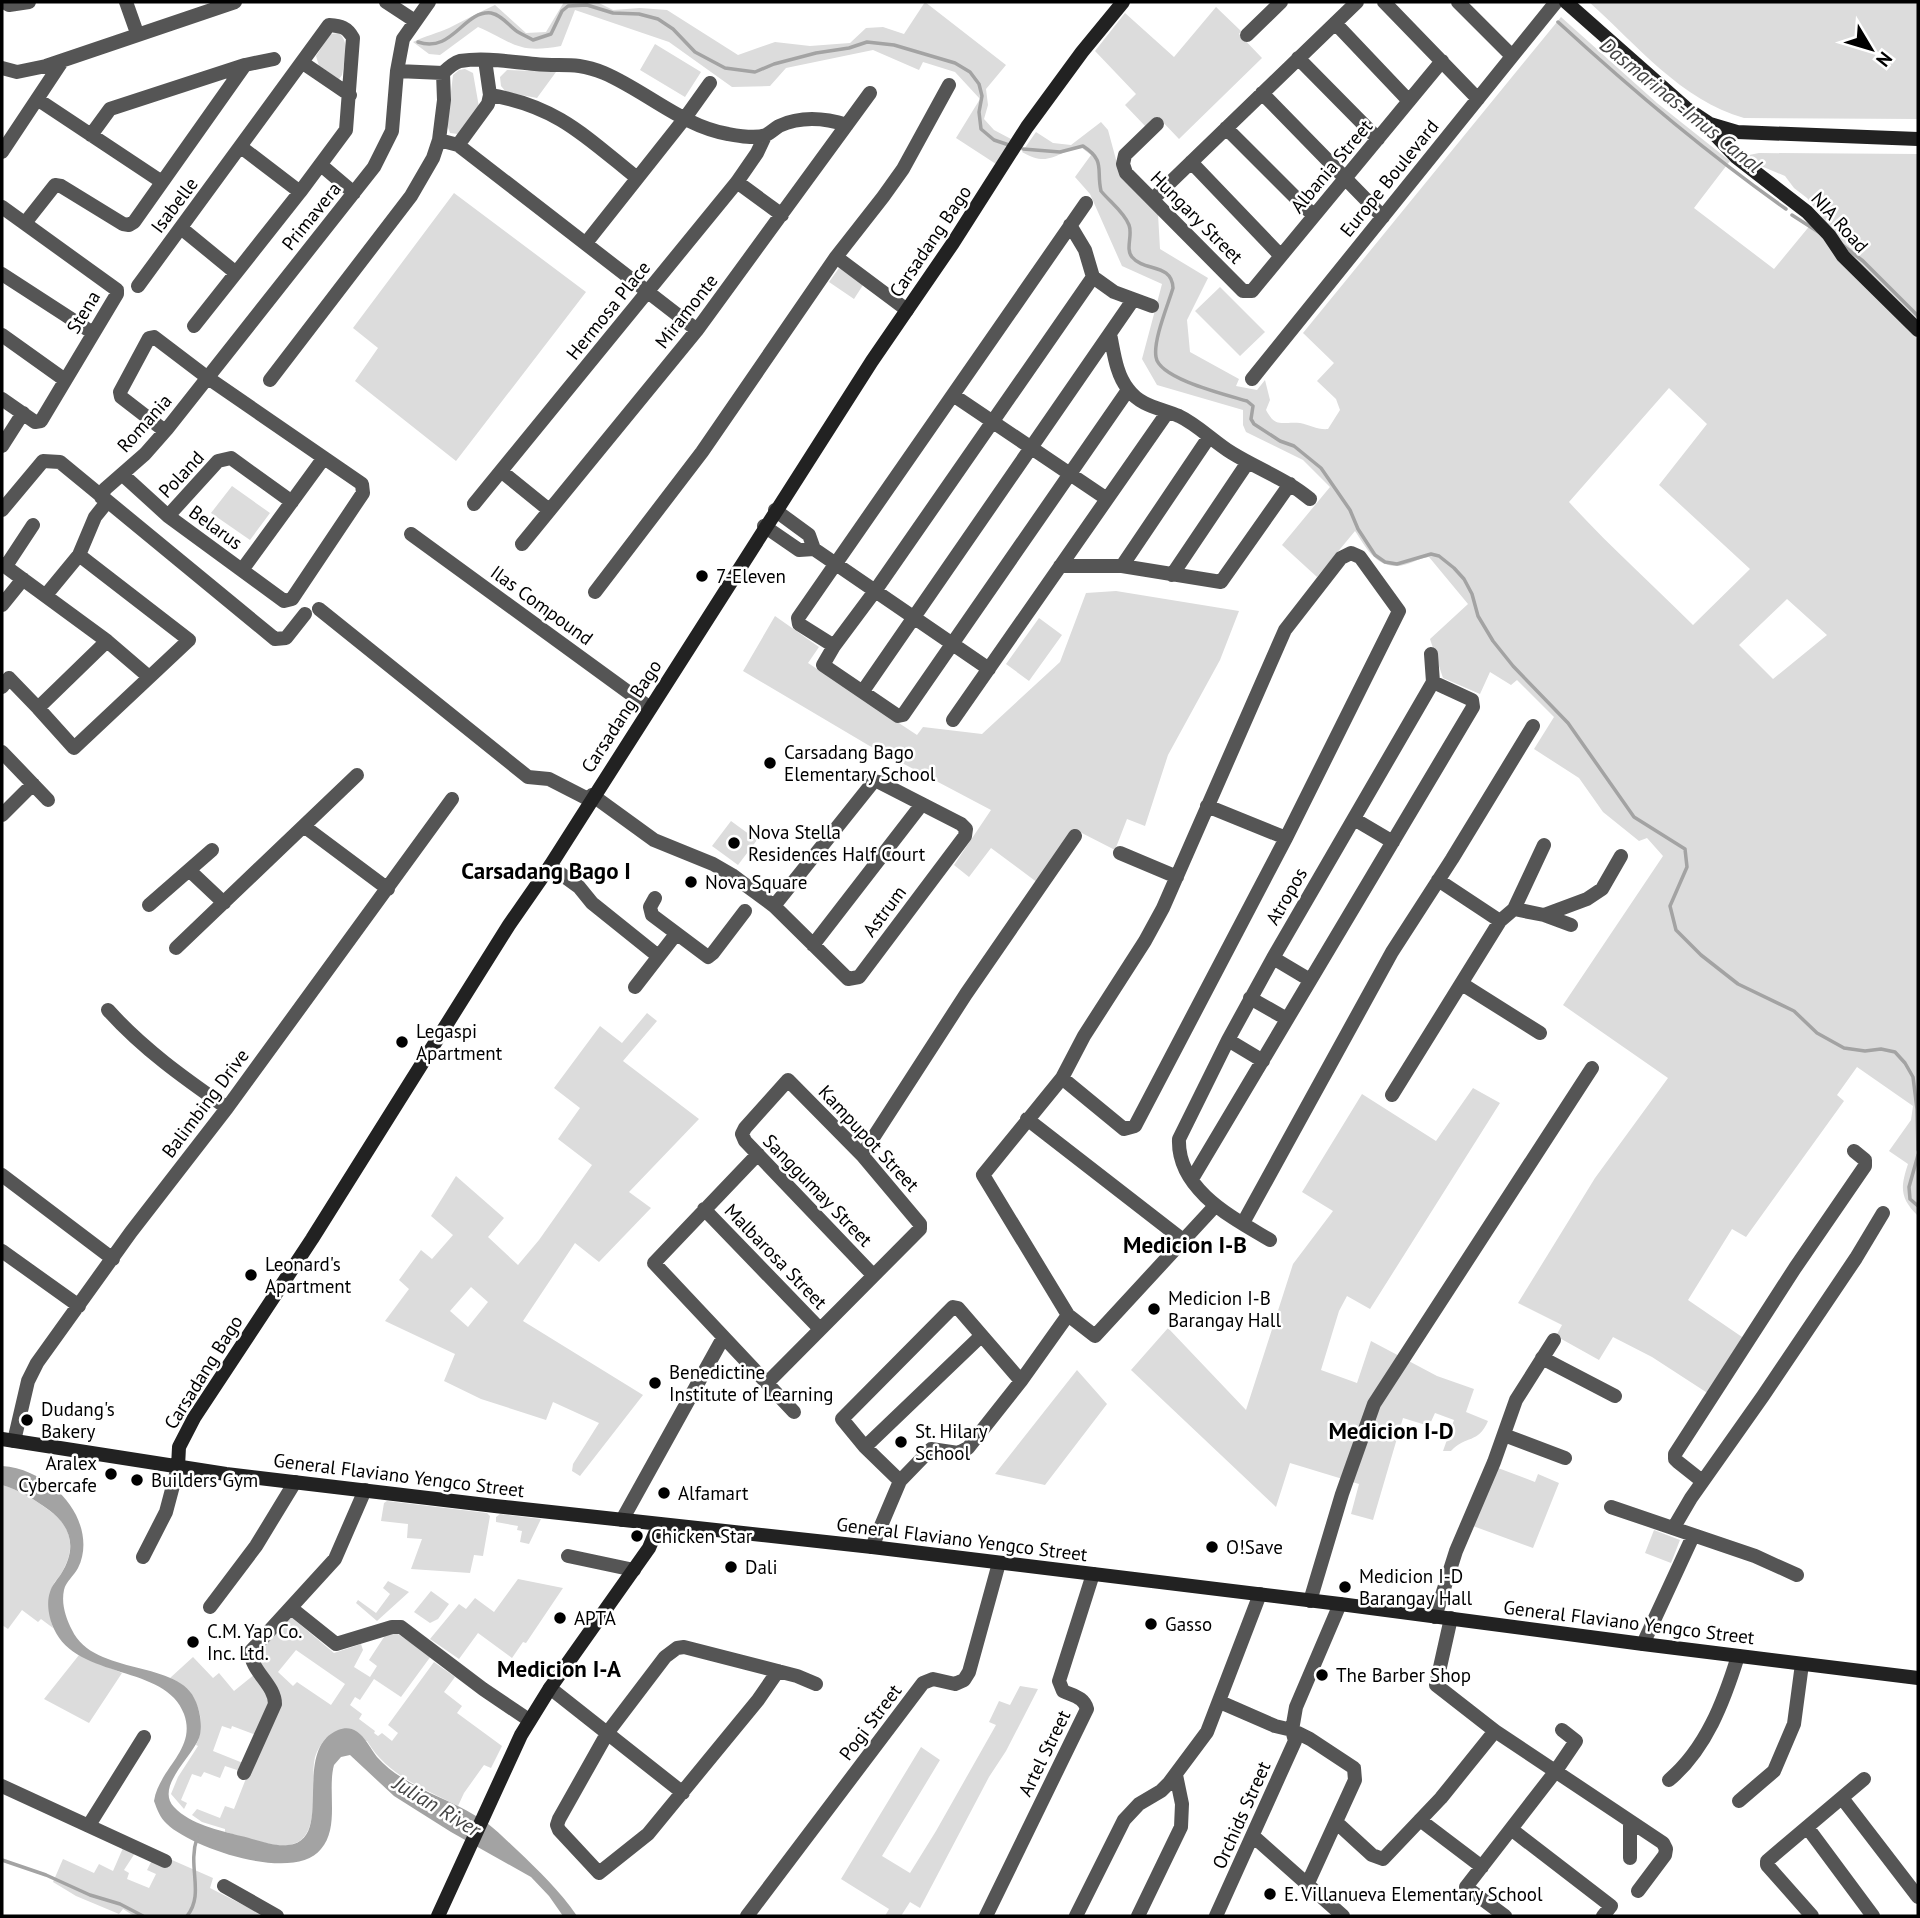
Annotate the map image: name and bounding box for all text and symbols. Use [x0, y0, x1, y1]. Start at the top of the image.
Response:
north arrow [1836, 14, 1906, 84]
water label: Dasmarinas-Imus Canal [1594, 31, 1768, 179]
text: N [1871, 47, 1898, 72]
street label: Albania Street [1285, 114, 1377, 218]
street label: Europe Boulevard [1334, 115, 1444, 241]
street label: Hungary Street [1146, 166, 1249, 269]
street label: Isabelle [145, 172, 203, 238]
street label: Primavera [276, 177, 346, 255]
street label: Carsadang Bago [884, 180, 976, 302]
street label: NIA Road [1806, 186, 1874, 258]
street label: Hermosa Place [561, 256, 655, 364]
street label: Miramonte [649, 269, 723, 353]
street label: Stena [61, 286, 105, 338]
street label: Romania [112, 389, 176, 457]
street label: Poland [153, 445, 209, 503]
street label: Belarus [185, 500, 247, 554]
street label: Ilas Compound [486, 560, 598, 650]
place label: 7-Eleven [716, 564, 786, 588]
marker: 7-Eleven [694, 568, 710, 584]
street label: Carsadang Bago [576, 655, 666, 777]
place label: Carsadang Bago Elementary School [784, 740, 936, 786]
marker: Carsadang Bago Elementary School [762, 755, 778, 771]
place label: Nova Stella Residences Half Court [748, 820, 926, 866]
marker: Nova Stella Residences Half Court [726, 835, 742, 851]
district label: Carsadang Bago I [461, 856, 631, 885]
street label: Atropos [1260, 863, 1312, 929]
place label: Nova Square [705, 870, 807, 894]
marker: Nova Square [683, 874, 699, 890]
street label: Astrum [857, 881, 911, 941]
place label: Legaspi Apartment [416, 1019, 503, 1065]
marker: Legaspi Apartment [394, 1034, 410, 1050]
street label: Balimbing Drive [156, 1044, 254, 1162]
street label: Kampupot Street [814, 1080, 925, 1197]
street label: Sanggumay Street [758, 1129, 878, 1252]
street label: Malbarosa Street [720, 1198, 833, 1314]
district label: Medicion I-B [1123, 1230, 1247, 1259]
place label: Leonard's Apartment [265, 1252, 352, 1298]
marker: Leonard's Apartment [243, 1267, 259, 1283]
place label: Medicion I-B Barangay Hall [1168, 1286, 1281, 1332]
marker: Medicion I-B Barangay Hall [1146, 1301, 1162, 1317]
street label: Carsadang Bago [158, 1310, 248, 1434]
place label: Benedictine Institute of Learning [669, 1360, 834, 1406]
marker: Benedictine Institute of Learning [647, 1375, 663, 1391]
place label: Dudang's Bakery [41, 1397, 115, 1443]
marker: Dudang's Bakery [19, 1412, 35, 1428]
district label: Medicion I-D [1328, 1416, 1454, 1445]
place label: St. Hilary School [915, 1419, 988, 1465]
marker: St. Hilary School [893, 1434, 909, 1450]
street label: General Flaviano Yengco Street [272, 1448, 526, 1502]
place label: Aralex Cybercafe [18, 1451, 97, 1497]
marker: Aralex Cybercafe [103, 1466, 119, 1482]
place label: Builders Gym [151, 1468, 258, 1492]
marker: Builders Gym [129, 1472, 145, 1488]
place label: Alfamart [678, 1481, 749, 1505]
marker: Alfamart [656, 1485, 672, 1501]
street label: General Flaviano Yengco Street [835, 1512, 1089, 1566]
place label: Chicken Star [651, 1524, 753, 1548]
marker: Chicken Star [629, 1528, 645, 1544]
place label: O!Save [1226, 1535, 1283, 1559]
marker: O!Save [1204, 1539, 1220, 1555]
place label: Dali [745, 1555, 778, 1579]
marker: Dali [723, 1559, 739, 1575]
place label: Medicion I-D Barangay Hall [1359, 1564, 1472, 1610]
marker: Medicion I-D Barangay Hall [1337, 1579, 1353, 1595]
street label: General Flaviano Yengco Street [1502, 1595, 1756, 1649]
place label: APTA [574, 1606, 616, 1630]
marker: APTA [552, 1610, 568, 1626]
place label: Gasso [1165, 1612, 1212, 1636]
marker: Gasso [1143, 1616, 1159, 1632]
place label: C.M. Yap Co. Inc. Ltd. [207, 1619, 302, 1665]
marker: C.M. Yap Co. Inc. Ltd. [185, 1634, 201, 1650]
district label: Medicion I-A [497, 1654, 621, 1683]
place label: The Barber Shop [1336, 1663, 1471, 1687]
marker: The Barber Shop [1314, 1667, 1330, 1683]
street label: Pogi Street [834, 1679, 907, 1765]
street label: Artel Street [1013, 1705, 1075, 1800]
street label: Orchids Street [1207, 1757, 1276, 1873]
water label: Julian River [387, 1768, 487, 1844]
place label: E. Villanueva Elementary School [1284, 1882, 1543, 1906]
marker: E. Villanueva Elementary School [1262, 1886, 1278, 1902]

